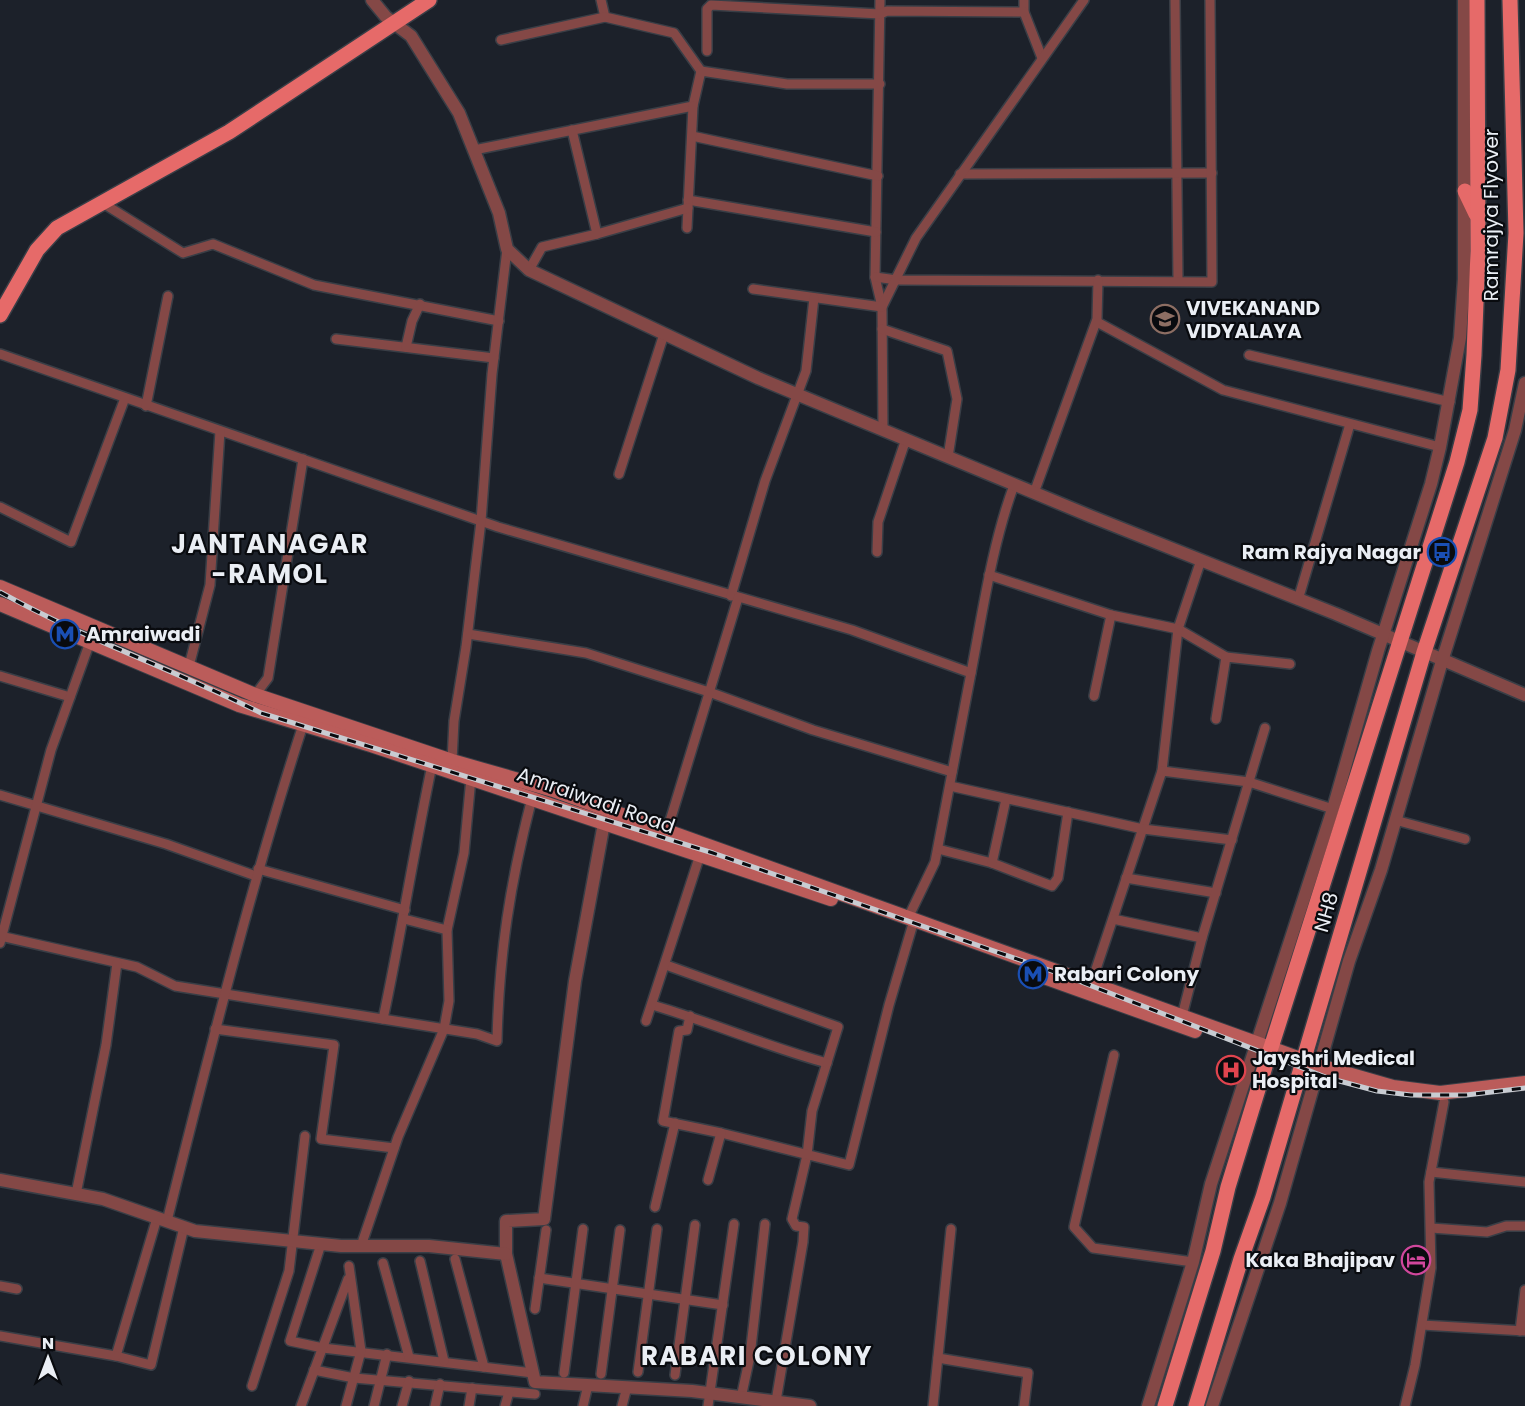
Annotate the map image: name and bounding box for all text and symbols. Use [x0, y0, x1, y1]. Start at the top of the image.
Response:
street label: Ramrajya Flyover [1477, 129, 1505, 301]
place label: VIVEKANAND VIDYALAYA [1186, 294, 1320, 345]
school or university icon: VIVEKANAND VIDYALAYA [1149, 303, 1181, 335]
district label: JANTANAGAR -RAMOL [171, 526, 369, 592]
bus stop icon: Ram Rajya Nagar [1426, 536, 1458, 568]
place label: Ram Rajya Nagar [1242, 538, 1421, 566]
metro station icon: Amraiwadi [49, 618, 81, 650]
place label: Amraiwadi [86, 620, 200, 648]
street label: Amraiwadi Road [513, 760, 679, 840]
street label: NH8 [1307, 889, 1345, 935]
metro station icon: Rabari Colony [1017, 958, 1049, 990]
place label: Rabari Colony [1054, 960, 1200, 988]
place label: Jayshri Medical Hospital [1252, 1044, 1415, 1095]
hospital icon: Jayshri Medical Hospital [1215, 1054, 1247, 1086]
hotel icon: Kaka Bhajipav [1400, 1244, 1432, 1276]
place label: Kaka Bhajipav [1246, 1246, 1395, 1274]
north arrow [18, 1328, 78, 1388]
text: N [42, 1332, 54, 1355]
district label: RABARI COLONY [641, 1338, 873, 1374]

